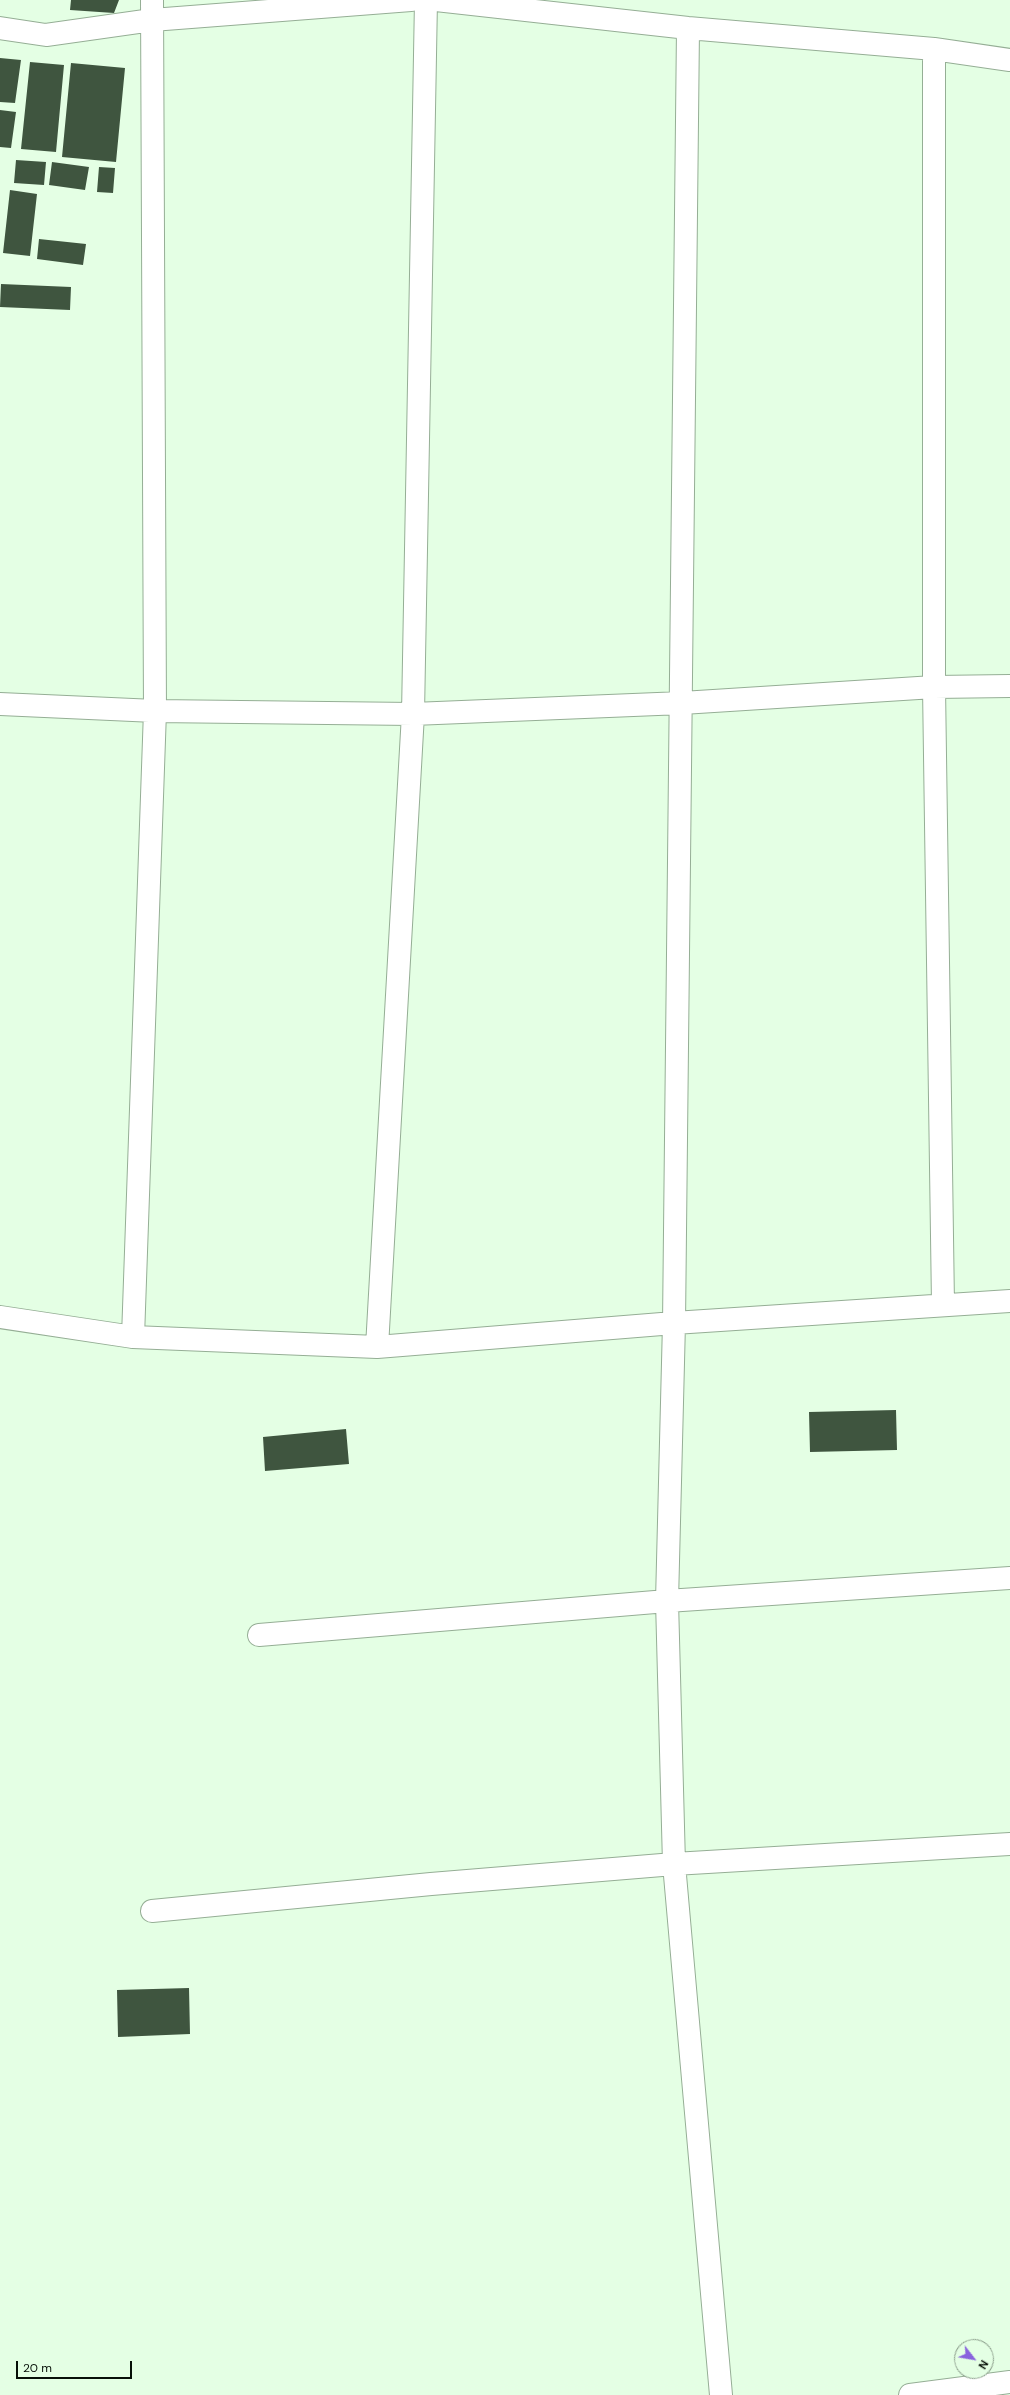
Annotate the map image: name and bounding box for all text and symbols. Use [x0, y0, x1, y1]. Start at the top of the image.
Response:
north arrow [954, 2339, 994, 2379]
scale bar [18, 2353, 134, 2379]
text: N [975, 2358, 991, 2372]
text: 20 m [23, 2360, 52, 2376]

